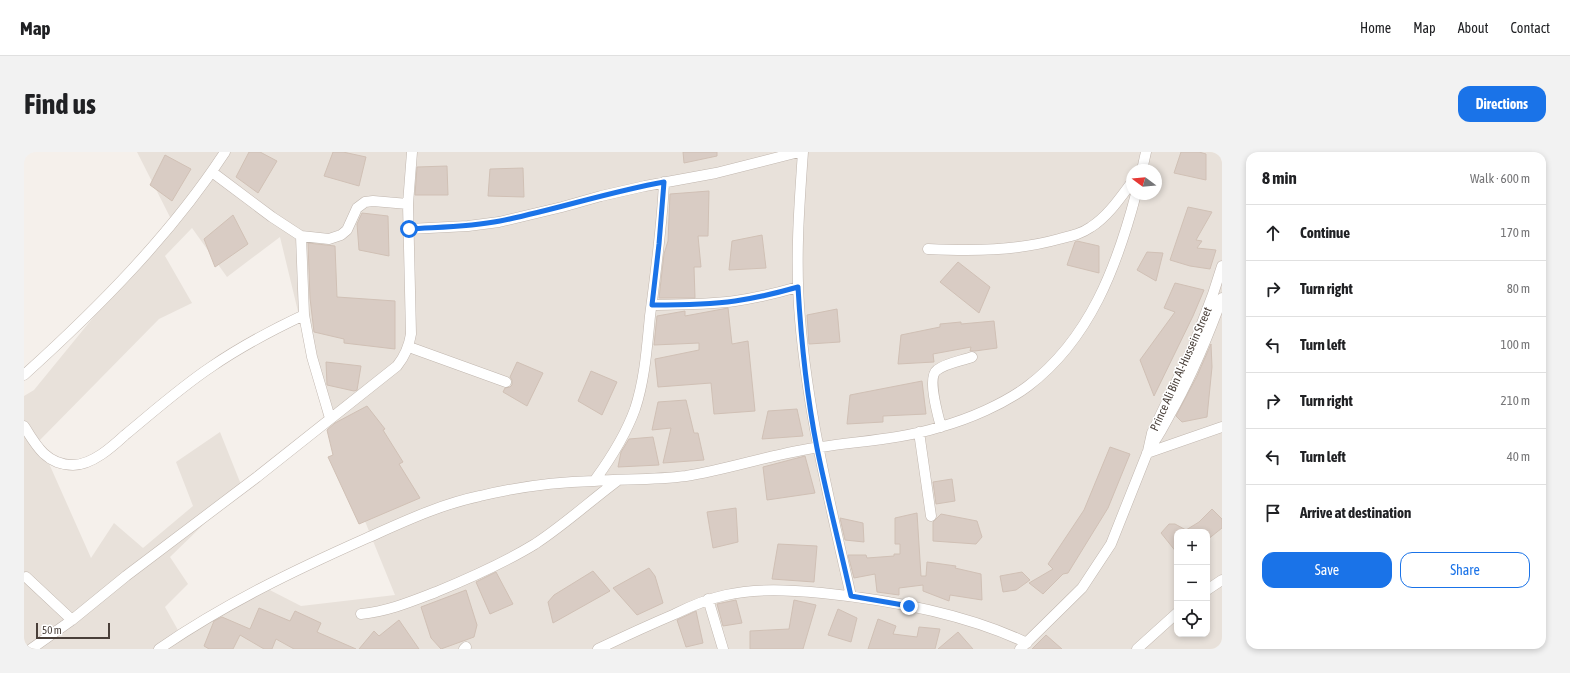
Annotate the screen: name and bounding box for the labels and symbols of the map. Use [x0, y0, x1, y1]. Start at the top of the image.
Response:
north arrow [1126, 164, 1162, 200]
route start [400, 220, 418, 238]
street label: Prince Ali Bin Al-Hussein Street [1147, 304, 1215, 433]
route end [900, 597, 918, 615]
scale bar [36, 621, 110, 640]

